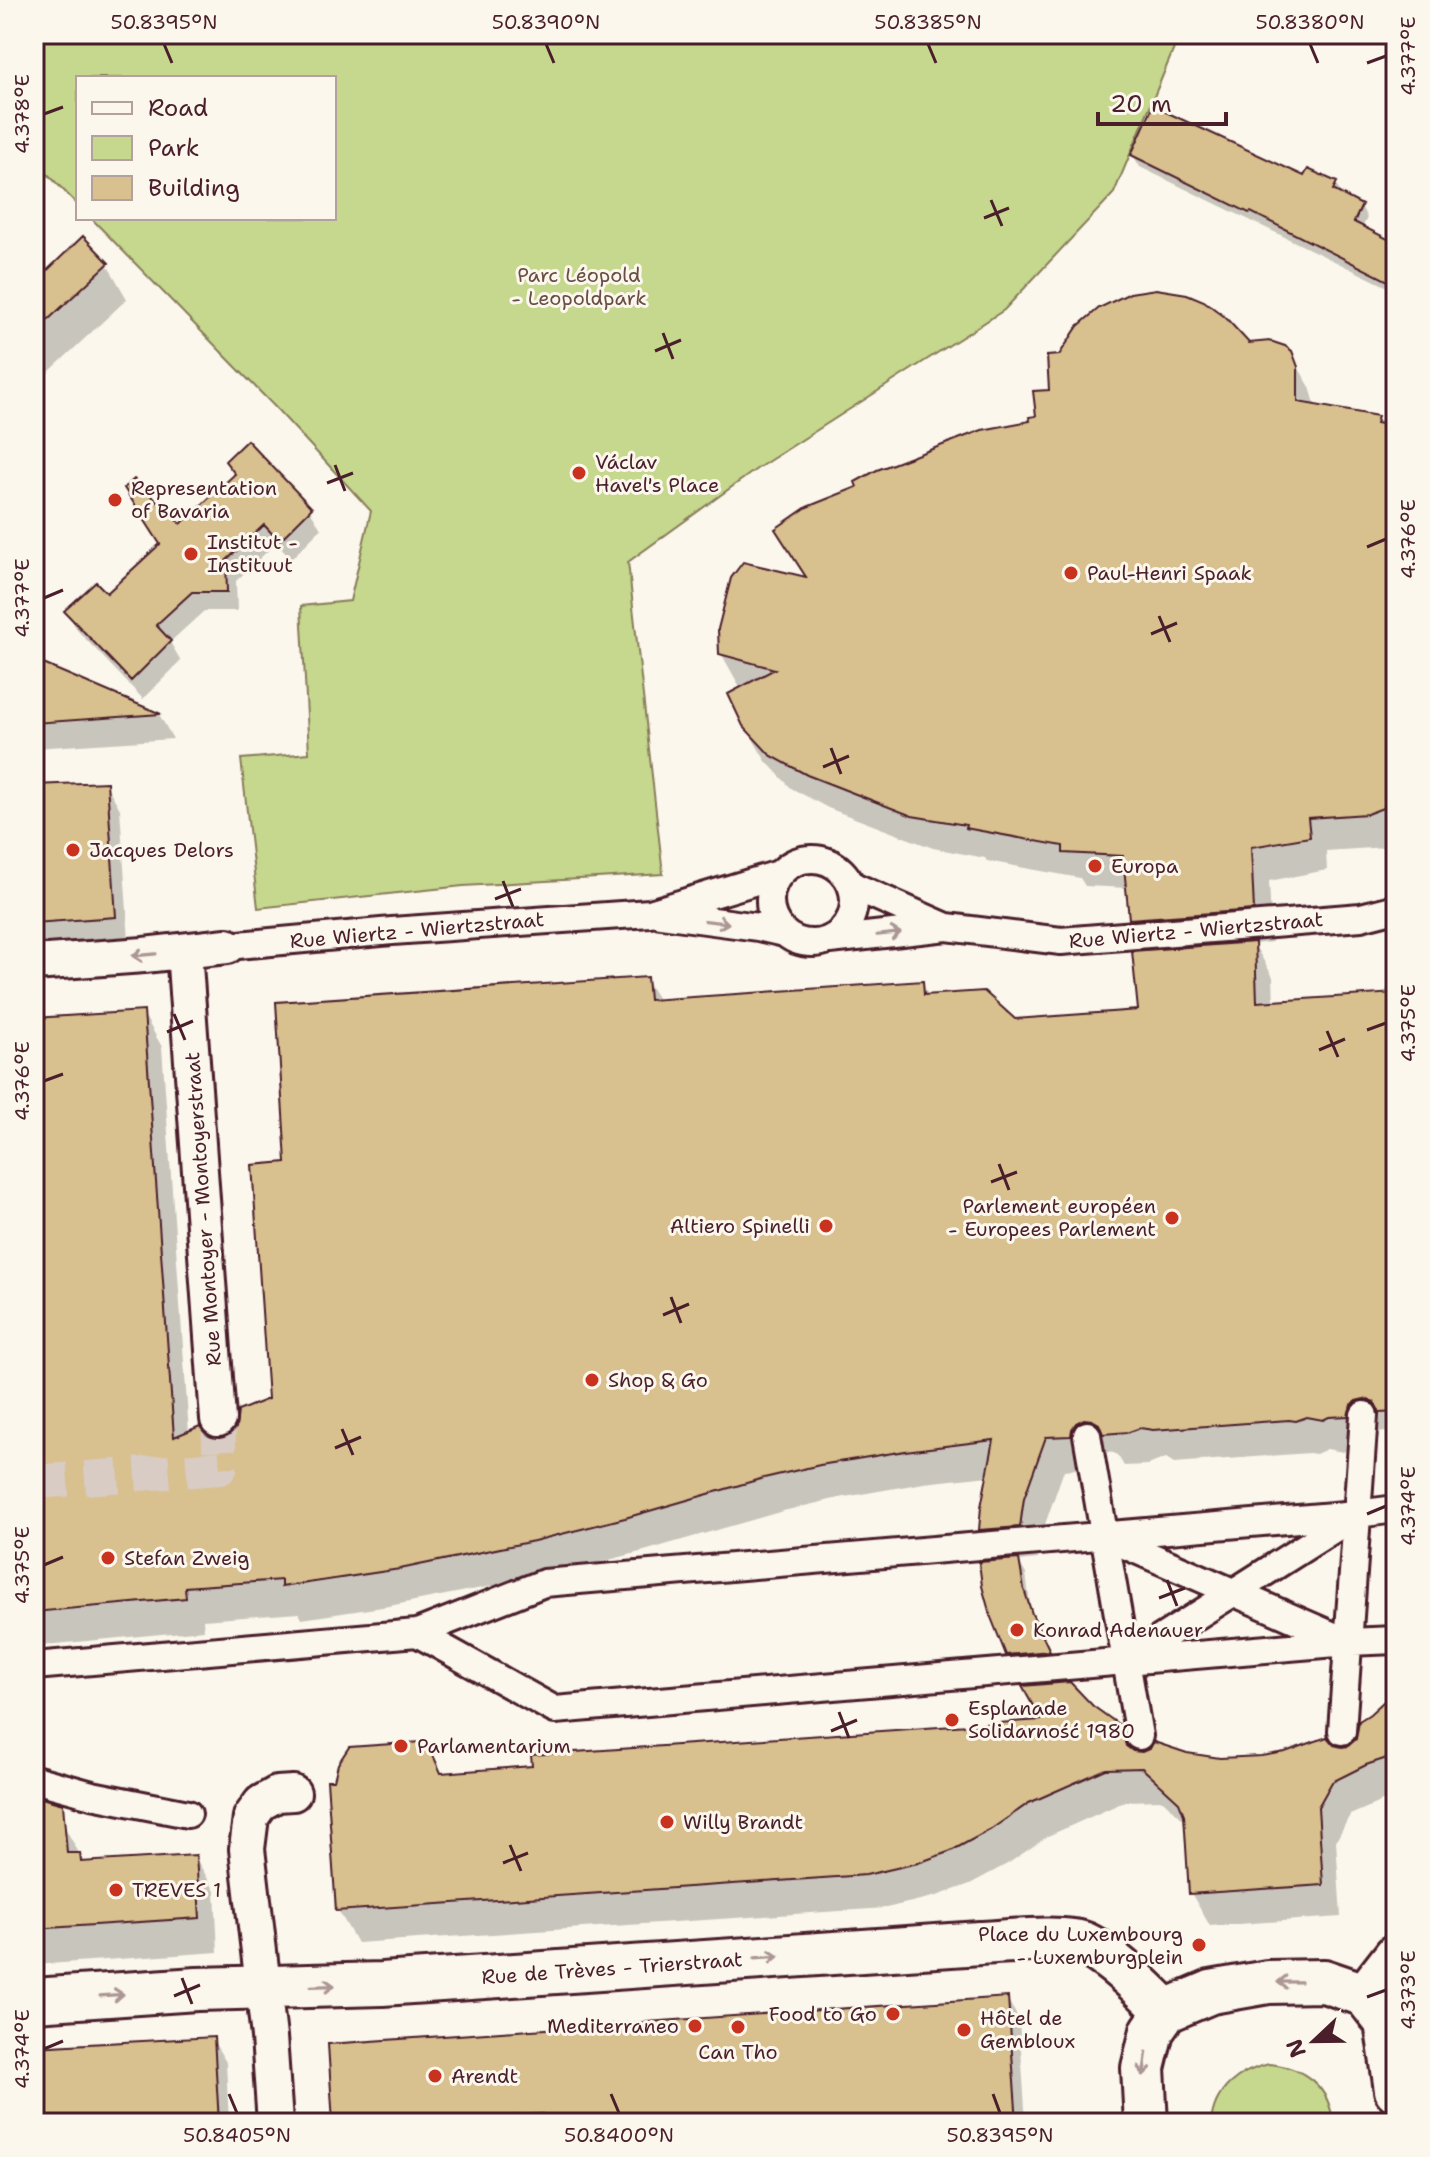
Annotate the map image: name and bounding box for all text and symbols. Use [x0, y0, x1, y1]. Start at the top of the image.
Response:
text: 50.8395°N [111, 9, 217, 35]
text: 50.8390°N [492, 9, 600, 35]
text: 50.8385°N [874, 9, 982, 35]
text: 50.8380°N [1255, 9, 1365, 35]
text: 4.377°E [1395, 16, 1421, 96]
text: 4.378°E [9, 74, 35, 154]
legend [76, 76, 336, 220]
scale bar [1098, 76, 1226, 126]
text: 20 m [1110, 88, 1172, 120]
text: Road [148, 92, 208, 124]
text: Park [148, 132, 200, 164]
text: Building [148, 172, 240, 204]
park label: Parc Léopold - Leopoldpark [511, 262, 647, 311]
place label: Václav Havel's Place [595, 449, 719, 498]
marker: Václav Havel's Place [570, 464, 588, 482]
place label: Representation of Bavaria [131, 475, 277, 524]
marker: Representation of Bavaria [106, 491, 124, 509]
text: 4.376°E [1395, 499, 1421, 579]
place label: Institut - Instituut [207, 529, 298, 578]
marker: Institut - Instituut [182, 545, 200, 563]
text: 4.377°E [9, 558, 35, 638]
place label: Paul-Henri Spaak [1087, 560, 1252, 586]
marker: Paul-Henri Spaak [1062, 564, 1080, 582]
place label: Jacques Delors [89, 837, 234, 863]
marker: Jacques Delors [64, 841, 82, 859]
place label: Europa [1111, 853, 1179, 879]
marker: Europa [1086, 857, 1104, 875]
street label: Rue Wiertz - Wiertzstraat [289, 906, 545, 954]
street label: Rue Wiertz - Wiertzstraat [1068, 906, 1324, 954]
one-way arrow [704, 915, 729, 930]
one-way arrow [875, 926, 901, 941]
one-way arrow [131, 948, 158, 963]
text: 4.375°E [1395, 984, 1421, 1062]
text: 4.376°E [9, 1041, 35, 1121]
street label: Rue Montoyer - Montoyerstraat [179, 1051, 227, 1367]
place label: Parlement européen - Europees Parlement [948, 1193, 1156, 1242]
marker: Parlement européen - Europees Parlement [1163, 1209, 1181, 1227]
place label: Altiero Spinelli [670, 1213, 810, 1239]
marker: Altiero Spinelli [817, 1217, 835, 1235]
place label: Shop & Go [608, 1367, 708, 1393]
marker: Shop & Go [583, 1371, 601, 1389]
text: 4.374°E [1395, 1466, 1421, 1546]
text: 4.375°E [9, 1526, 35, 1604]
place label: Stefan Zweig [124, 1545, 250, 1571]
marker: Stefan Zweig [99, 1549, 117, 1567]
place label: Konrad Adenauer [1033, 1617, 1203, 1643]
marker: Konrad Adenauer [1008, 1621, 1026, 1639]
place label: Esplanade Solidarność 1980 [968, 1695, 1135, 1744]
marker: Esplanade Solidarność 1980 [943, 1711, 961, 1729]
place label: Parlamentarium [417, 1733, 571, 1759]
marker: Parlamentarium [392, 1737, 410, 1755]
place label: Willy Brandt [683, 1809, 803, 1835]
marker: Willy Brandt [658, 1813, 676, 1831]
place label: TREVES 1 [132, 1877, 221, 1903]
marker: TREVES 1 [107, 1881, 125, 1899]
place label: Place du Luxembourg - Luxemburgplein [978, 1921, 1183, 1970]
marker: Place du Luxembourg - Luxemburgplein [1190, 1936, 1208, 1954]
street label: Rue de Trèves - Trierstraat [481, 1946, 743, 1990]
one-way arrow [753, 1949, 780, 1964]
text: 4.373°E [1395, 1950, 1421, 2030]
one-way arrow [1276, 1974, 1303, 1989]
one-way arrow [309, 1979, 336, 1994]
one-way arrow [98, 1987, 125, 2002]
place label: Food to Go [769, 2001, 877, 2027]
north arrow [1274, 2001, 1354, 2081]
marker: Food to Go [884, 2005, 902, 2023]
place label: Hôtel de Gembloux [980, 2005, 1075, 2054]
text: 4.374°E [9, 2009, 35, 2089]
place label: Mediterraneo [547, 2013, 679, 2039]
marker: Mediterraneo [686, 2017, 704, 2035]
marker: Can Tho [729, 2018, 747, 2036]
marker: Hôtel de Gembloux [955, 2021, 973, 2039]
text: N [1279, 2035, 1313, 2062]
place label: Can Tho [698, 2039, 778, 2065]
one-way arrow [1137, 2051, 1152, 2077]
place label: Arendt [451, 2063, 518, 2089]
marker: Arendt [426, 2067, 444, 2085]
text: 50.8405°N [183, 2122, 291, 2148]
text: 50.8400°N [564, 2122, 674, 2148]
text: 50.8395°N [947, 2122, 1053, 2148]

